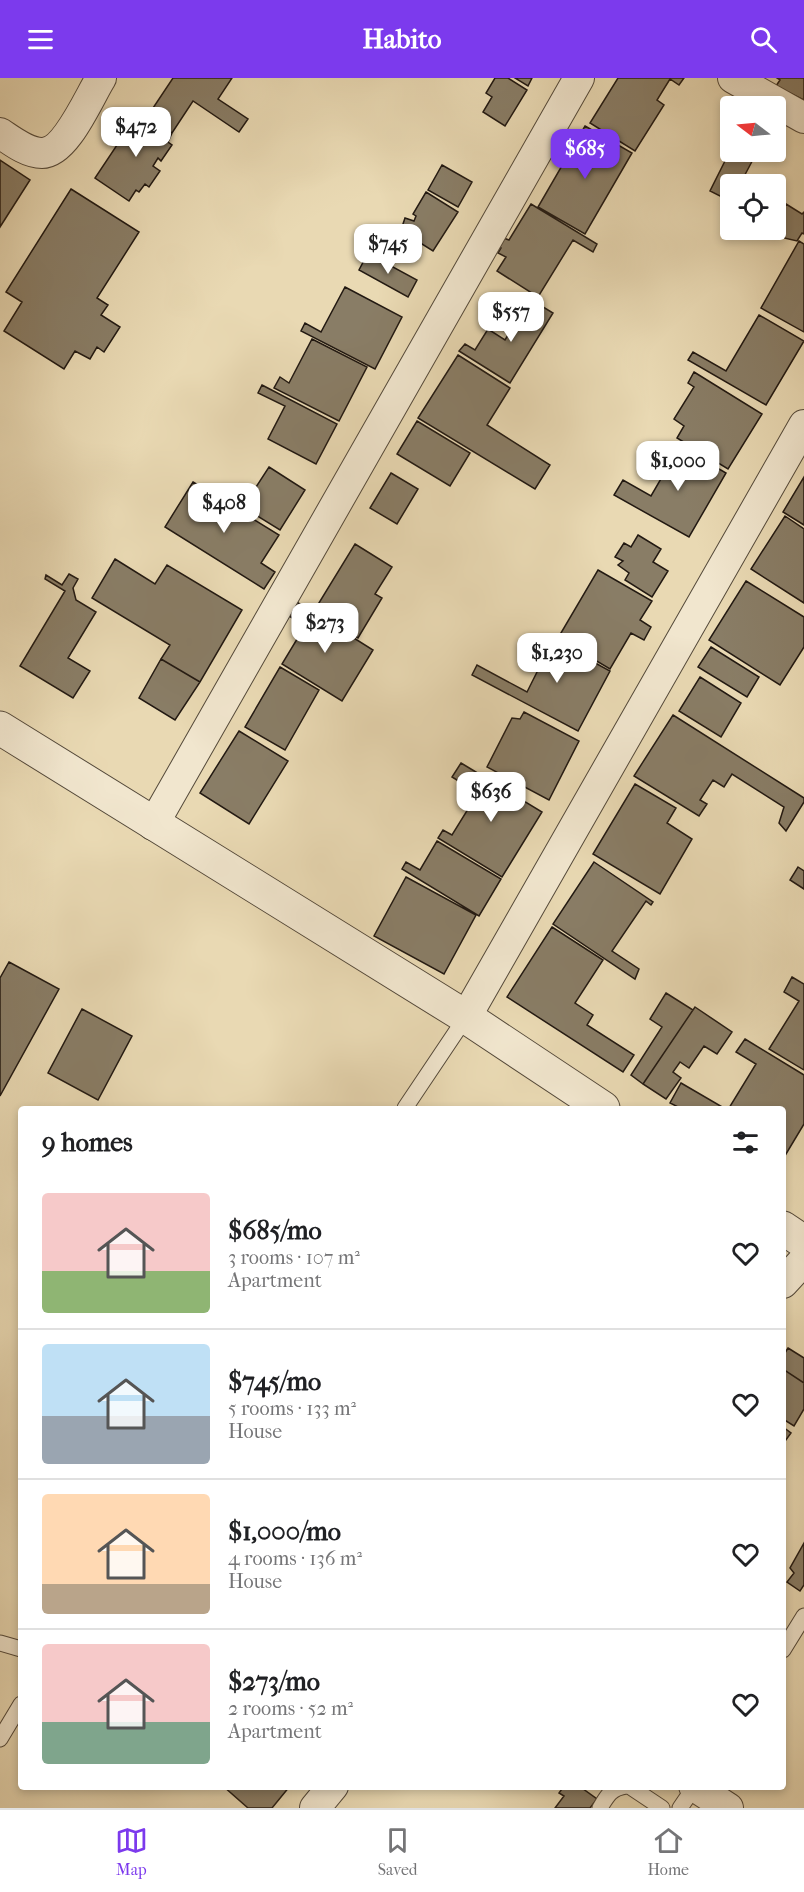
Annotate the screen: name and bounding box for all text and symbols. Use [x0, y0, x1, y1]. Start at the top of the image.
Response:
icon: menu [24, 23, 57, 56]
text: Habito [363, 23, 441, 55]
icon: search [747, 23, 780, 56]
north arrow [720, 96, 786, 162]
map controls [720, 96, 786, 240]
pin: $472 [100, 107, 172, 158]
text: $472 [115, 115, 157, 138]
pin: $685 [549, 129, 621, 180]
text: $685 [565, 137, 605, 160]
button: locate [720, 174, 786, 240]
pin: $745 [352, 224, 424, 275]
text: $745 [368, 232, 408, 255]
pin: $557 [475, 292, 547, 343]
text: $557 [492, 300, 530, 323]
pin: $1,000 [629, 441, 727, 492]
text: $1,000 [650, 449, 706, 472]
pin: $408 [188, 483, 260, 534]
text: $408 [202, 491, 246, 514]
pin: $273 [289, 603, 361, 654]
text: $273 [305, 611, 345, 634]
pin: $1,230 [508, 633, 606, 684]
text: $1,230 [531, 641, 583, 664]
pin: $636 [455, 772, 527, 823]
text: $636 [471, 780, 511, 803]
icon: filters [729, 1126, 762, 1159]
text: 9 homes [42, 1127, 133, 1158]
text: $685/mo [228, 1215, 322, 1246]
icon: home [90, 1217, 162, 1289]
icon: heart [729, 1237, 762, 1270]
text: 3 rooms · 107 m² [228, 1246, 360, 1269]
text: Apartment [228, 1269, 322, 1292]
text: $745/mo [228, 1366, 321, 1397]
icon: home [90, 1368, 162, 1440]
icon: heart [729, 1388, 762, 1421]
text: 5 rooms · 133 m² [228, 1397, 356, 1420]
text: House [228, 1420, 282, 1443]
text: $1,000/mo [228, 1516, 341, 1547]
icon: home [90, 1518, 162, 1590]
icon: heart [729, 1538, 762, 1571]
text: 4 rooms · 136 m² [228, 1547, 362, 1570]
text: House [228, 1570, 282, 1593]
text: $273/mo [228, 1666, 320, 1697]
icon: home [90, 1668, 162, 1740]
icon: heart [729, 1688, 762, 1721]
text: 2 rooms · 52 m² [228, 1697, 353, 1720]
text: Apartment [228, 1720, 322, 1743]
tab: Map [115, 1824, 148, 1879]
tab: Saved [378, 1824, 418, 1879]
tab: Home [647, 1824, 689, 1879]

